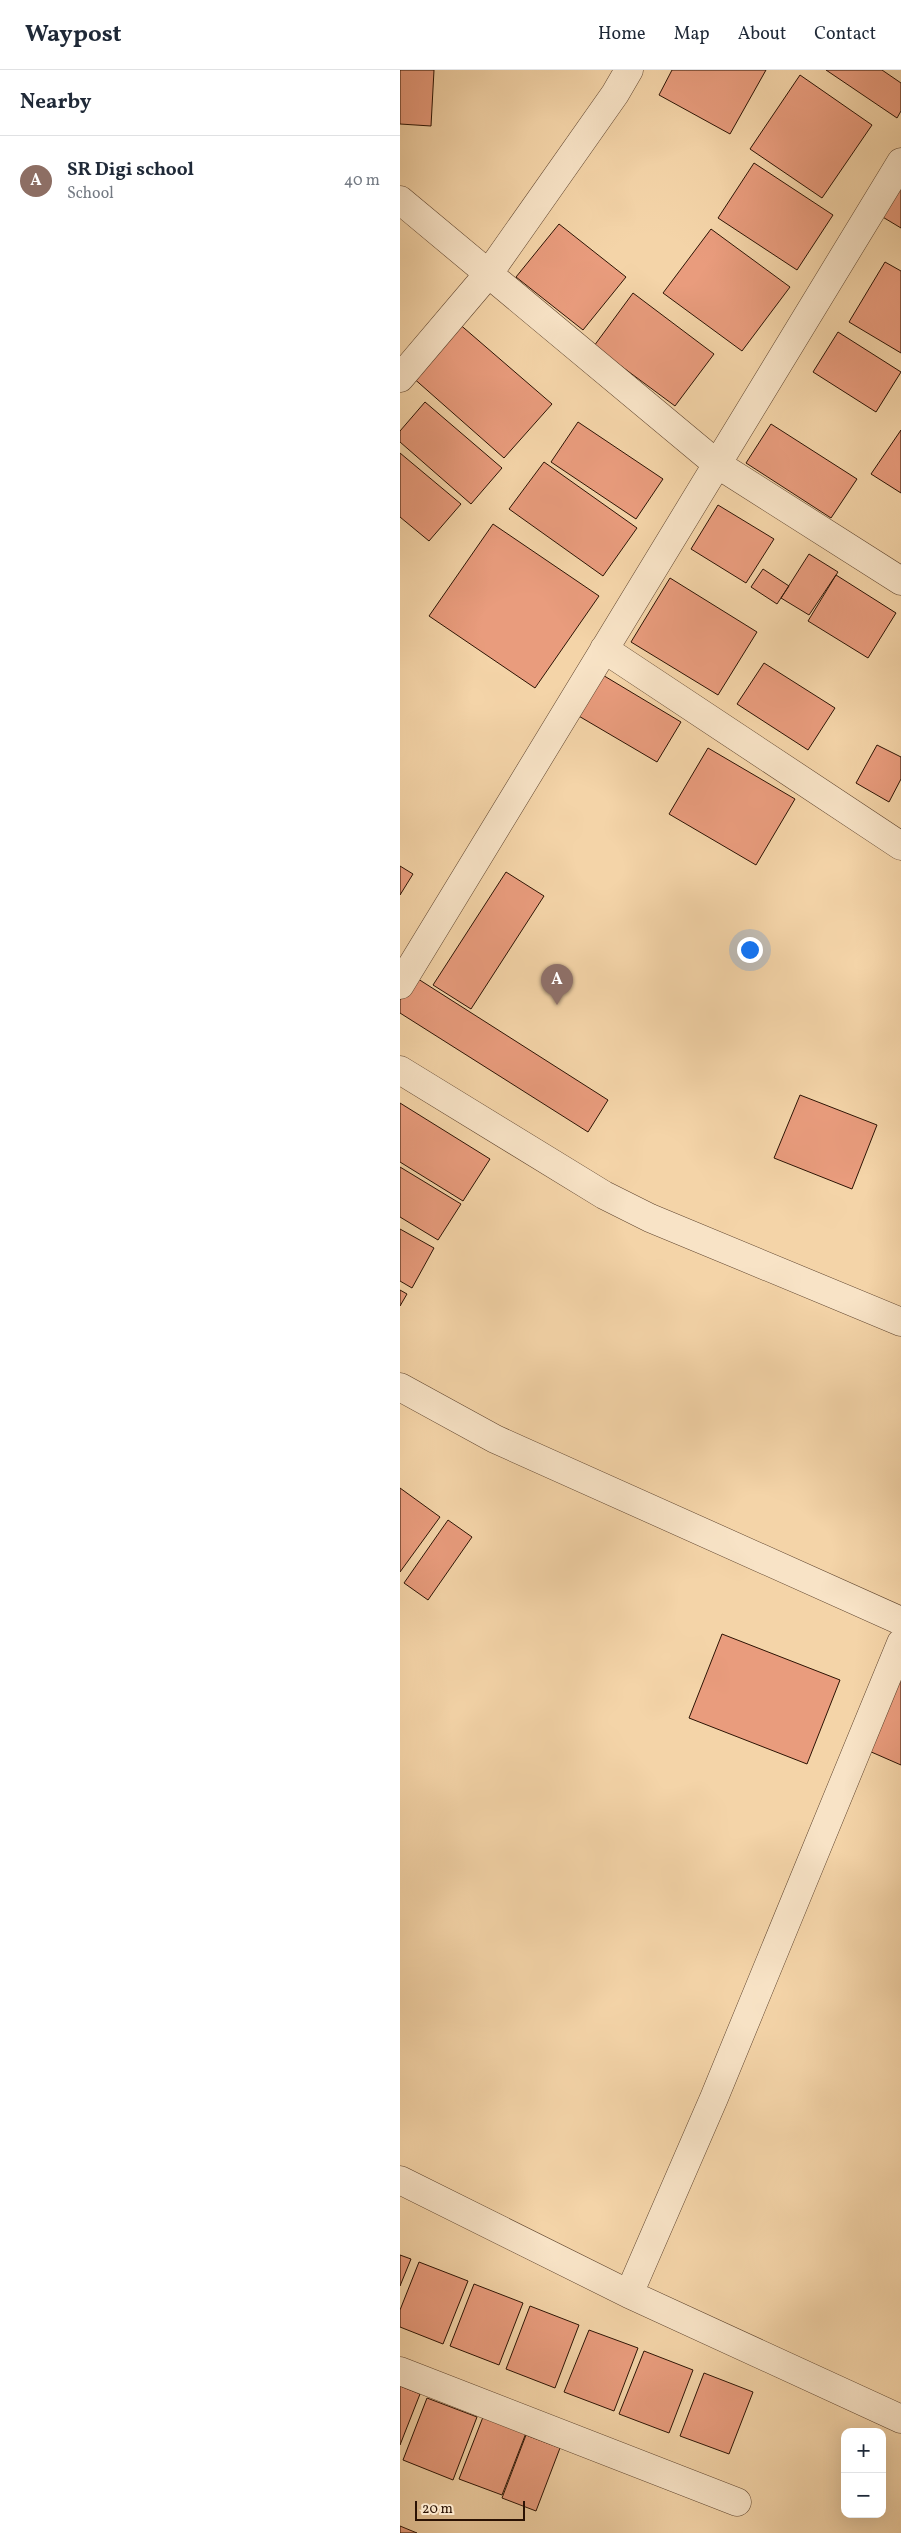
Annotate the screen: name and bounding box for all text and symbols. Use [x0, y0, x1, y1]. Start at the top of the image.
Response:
text: Waypost [25, 18, 122, 52]
text: Home [598, 22, 646, 47]
text: Map [674, 22, 710, 47]
text: About [738, 22, 786, 47]
text: Contact [814, 22, 876, 47]
text: Nearby [20, 88, 91, 117]
text: SR Digi school [67, 157, 194, 183]
text: A [30, 170, 42, 192]
text: 40 m [344, 170, 380, 192]
text: School [67, 183, 114, 205]
your location [737, 937, 763, 963]
pin: A [541, 964, 573, 1005]
map controls [841, 2428, 886, 2518]
button: + [841, 2428, 886, 2473]
button: − [841, 2473, 886, 2518]
scale bar [415, 2498, 525, 2521]
text: 20 m [422, 2500, 453, 2519]

